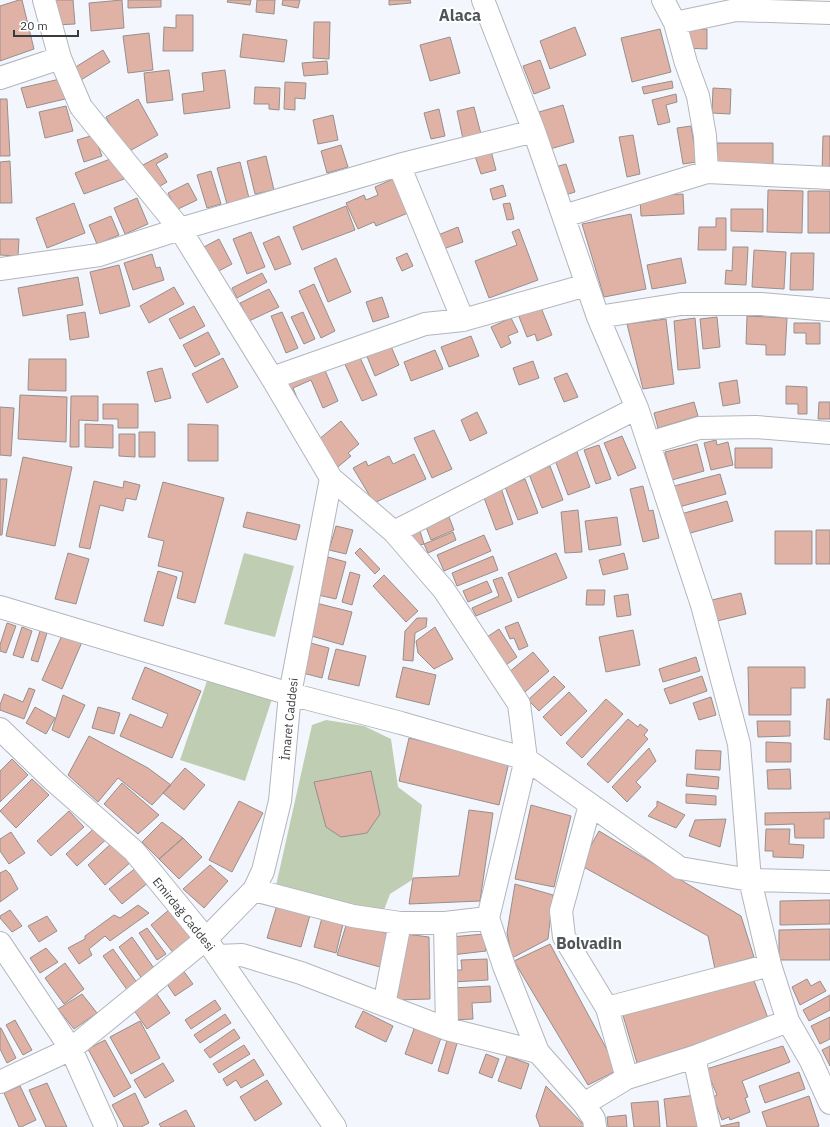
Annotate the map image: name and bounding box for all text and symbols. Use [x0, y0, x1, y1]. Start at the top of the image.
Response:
district label: Alaca [439, 5, 481, 25]
scale bar [14, 12, 78, 38]
text: 20 m [20, 18, 48, 33]
street label: İmaret Caddesi [277, 677, 301, 761]
street label: Emirdağ Caddesi [150, 874, 218, 954]
district label: Bolvadin [556, 933, 622, 953]

